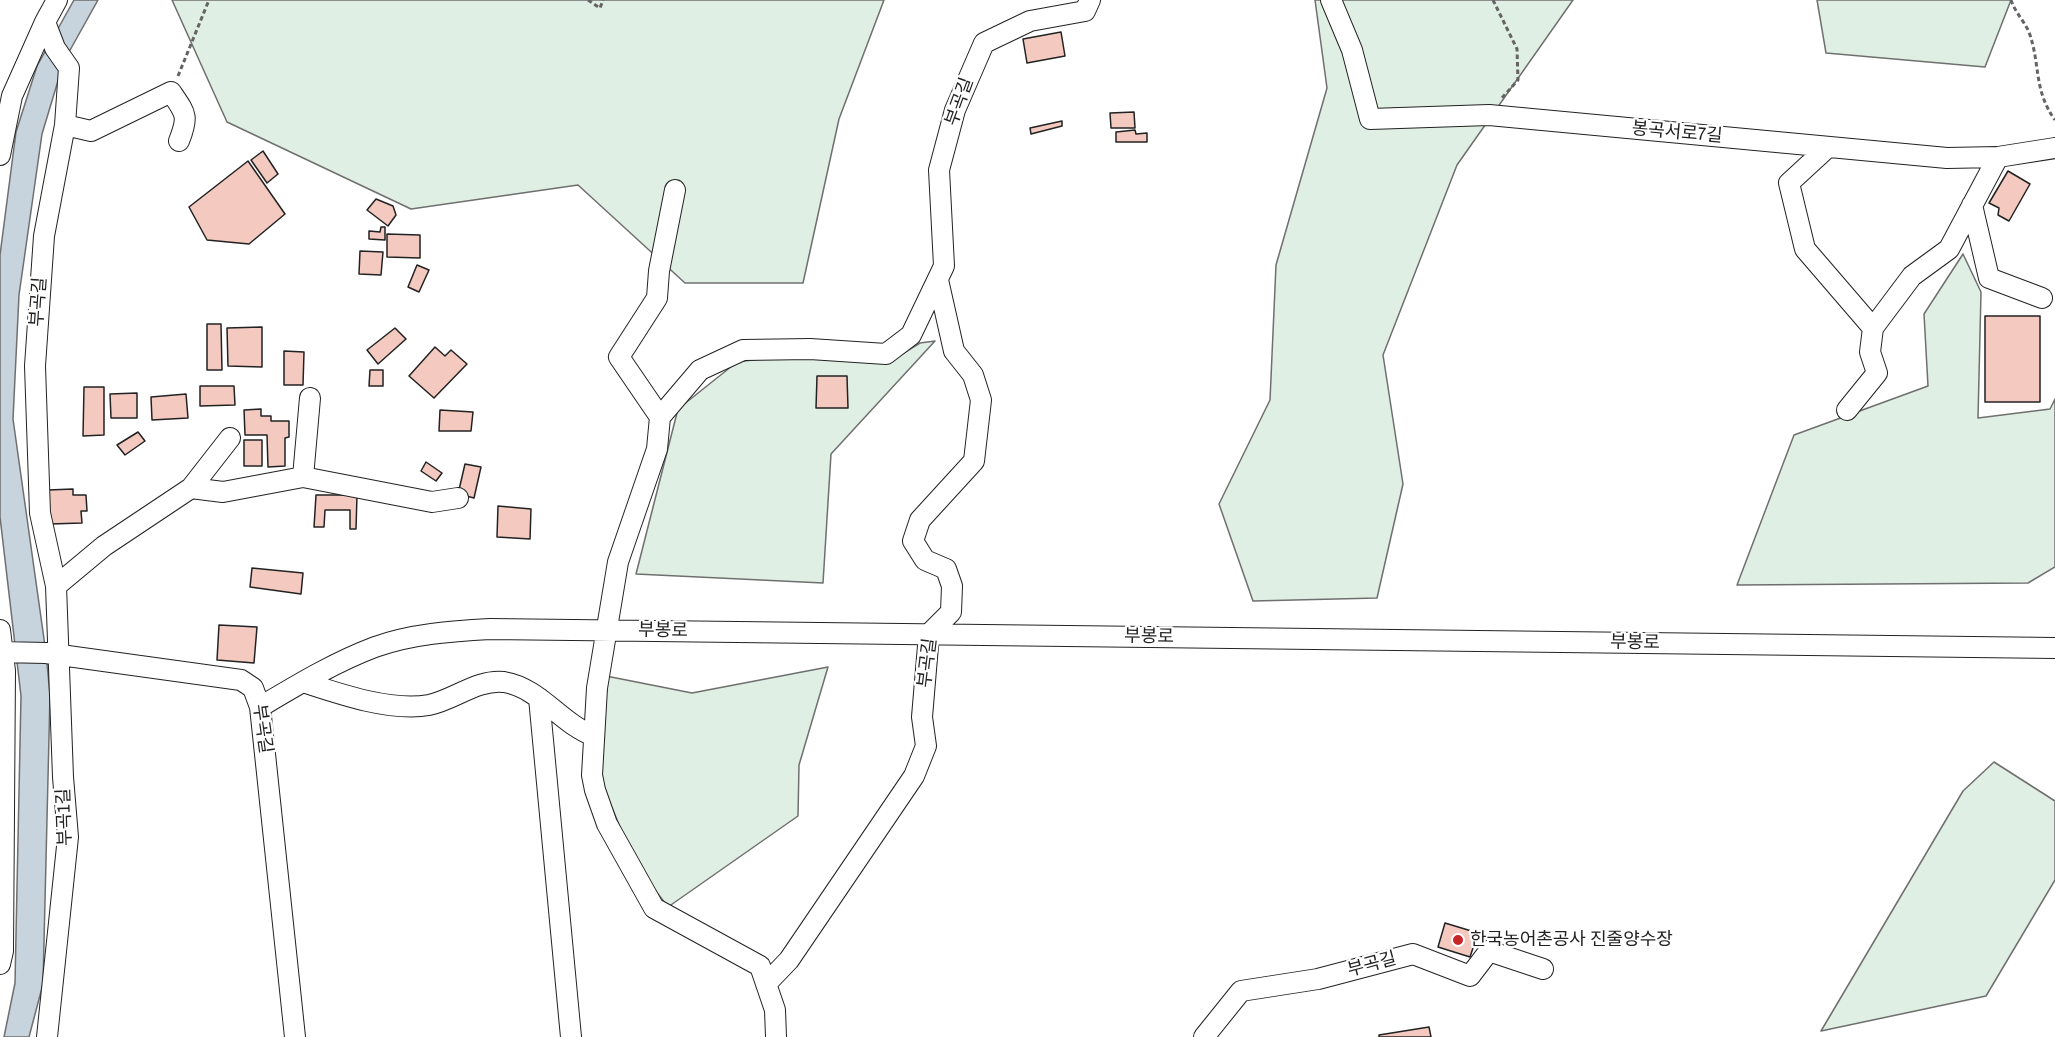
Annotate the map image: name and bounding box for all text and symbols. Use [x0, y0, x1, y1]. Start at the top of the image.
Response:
street label: 부곡길 [941, 75, 979, 129]
street label: 봉곡서로7길 [1631, 118, 1723, 148]
street label: 부곡길 [26, 276, 52, 328]
street label: 부봉로 [638, 620, 688, 642]
street label: 부봉로 [1124, 626, 1174, 648]
street label: 부봉로 [1610, 632, 1660, 654]
street label: 부곡길 [914, 637, 942, 689]
street label: 부곡길 [248, 703, 276, 755]
street label: 부곡1길 [53, 788, 77, 846]
place label: 한국농어촌공사 진줄양수장 [1470, 929, 1673, 951]
marker: 한국농어촌공사 진줄양수장 [1451, 933, 1465, 947]
street label: 부곡길 [1345, 948, 1399, 982]

